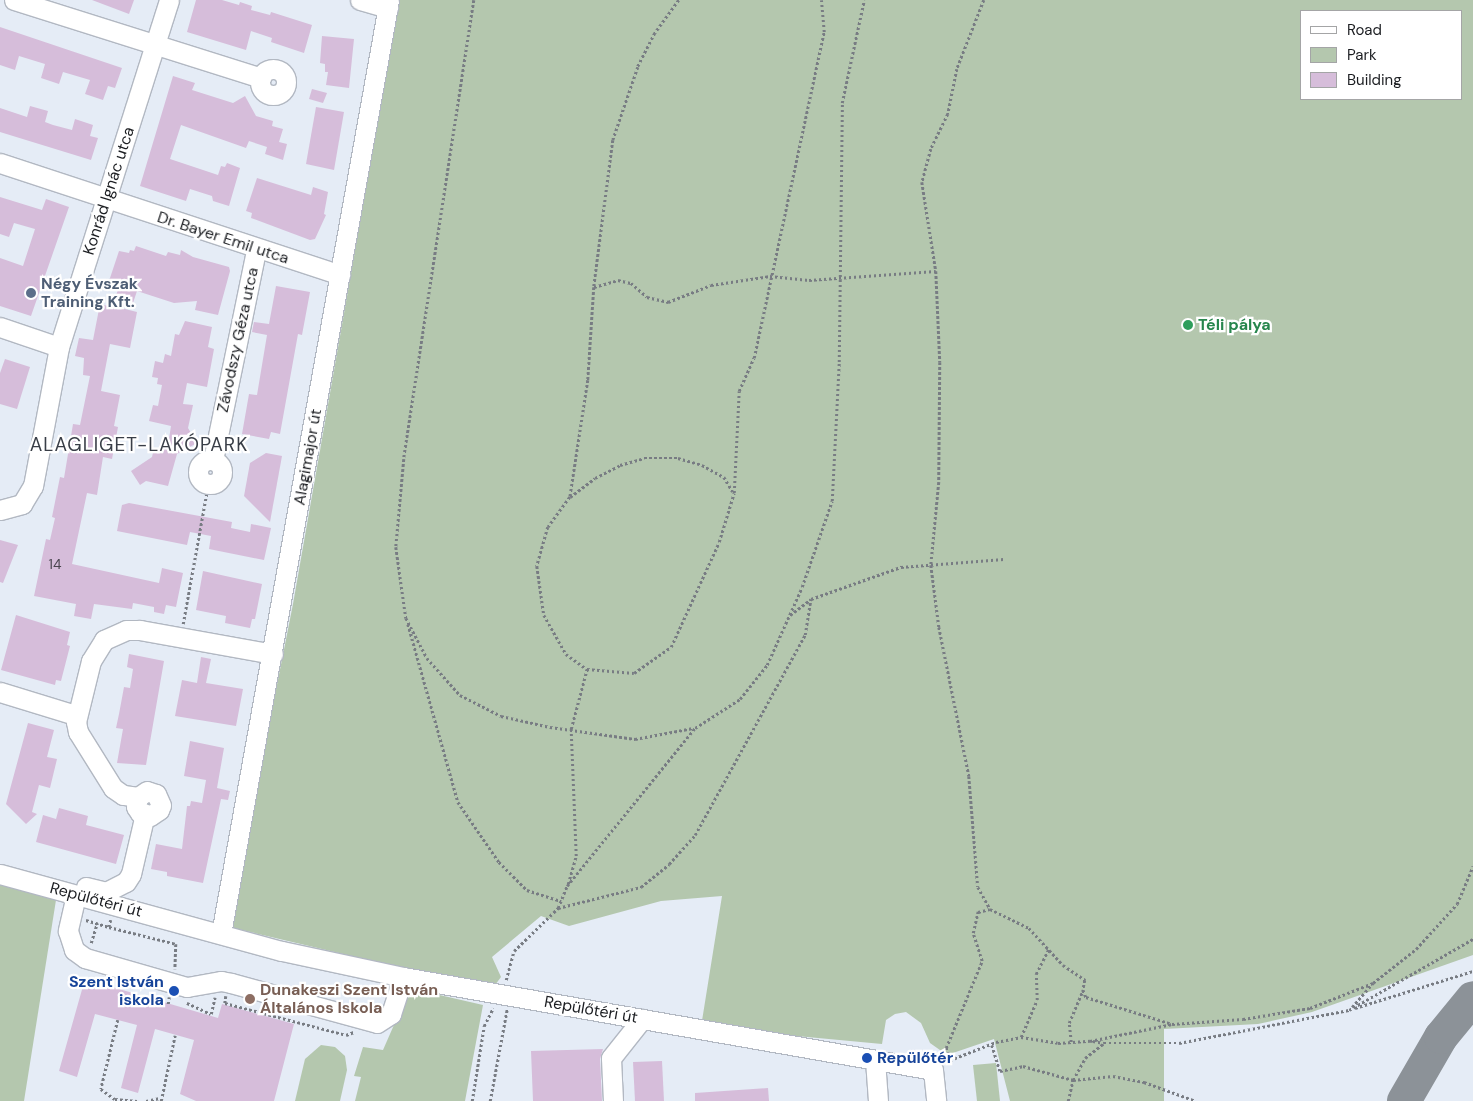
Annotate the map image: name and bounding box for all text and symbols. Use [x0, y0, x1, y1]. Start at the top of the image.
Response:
legend [1300, 10, 1463, 100]
text: Road [1347, 20, 1382, 40]
text: Park [1347, 45, 1377, 65]
text: Building [1347, 70, 1402, 90]
street label: Konrád Ignác utca [79, 125, 139, 257]
street label: Dr. Bayer Emil utca [155, 208, 291, 268]
street label: Závodszy Géza utca [213, 266, 263, 414]
place label: Négy Évszak Training Kft. [41, 274, 138, 312]
marker: Négy Évszak Training Kft. [25, 287, 37, 299]
place label: Téli pálya [1198, 315, 1271, 335]
marker: Téli pálya [1182, 319, 1194, 331]
street label: Alagimajor út [290, 407, 326, 507]
district label: ALAGLIGET-LAKÓPARK [28, 434, 250, 456]
house number: 14 [49, 556, 61, 572]
street label: Repülőtéri út [48, 878, 144, 922]
place label: Szent István iskola [69, 972, 164, 1010]
place label: Dunakeszi Szent István Általános Iskola [260, 980, 438, 1018]
marker: Szent István iskola [168, 985, 180, 997]
street label: Repülőtéri út [543, 992, 639, 1028]
marker: Dunakeszi Szent István Általános Iskola [244, 993, 256, 1005]
place label: Repülőtér [877, 1048, 953, 1068]
marker: Repülőtér [861, 1052, 873, 1064]

